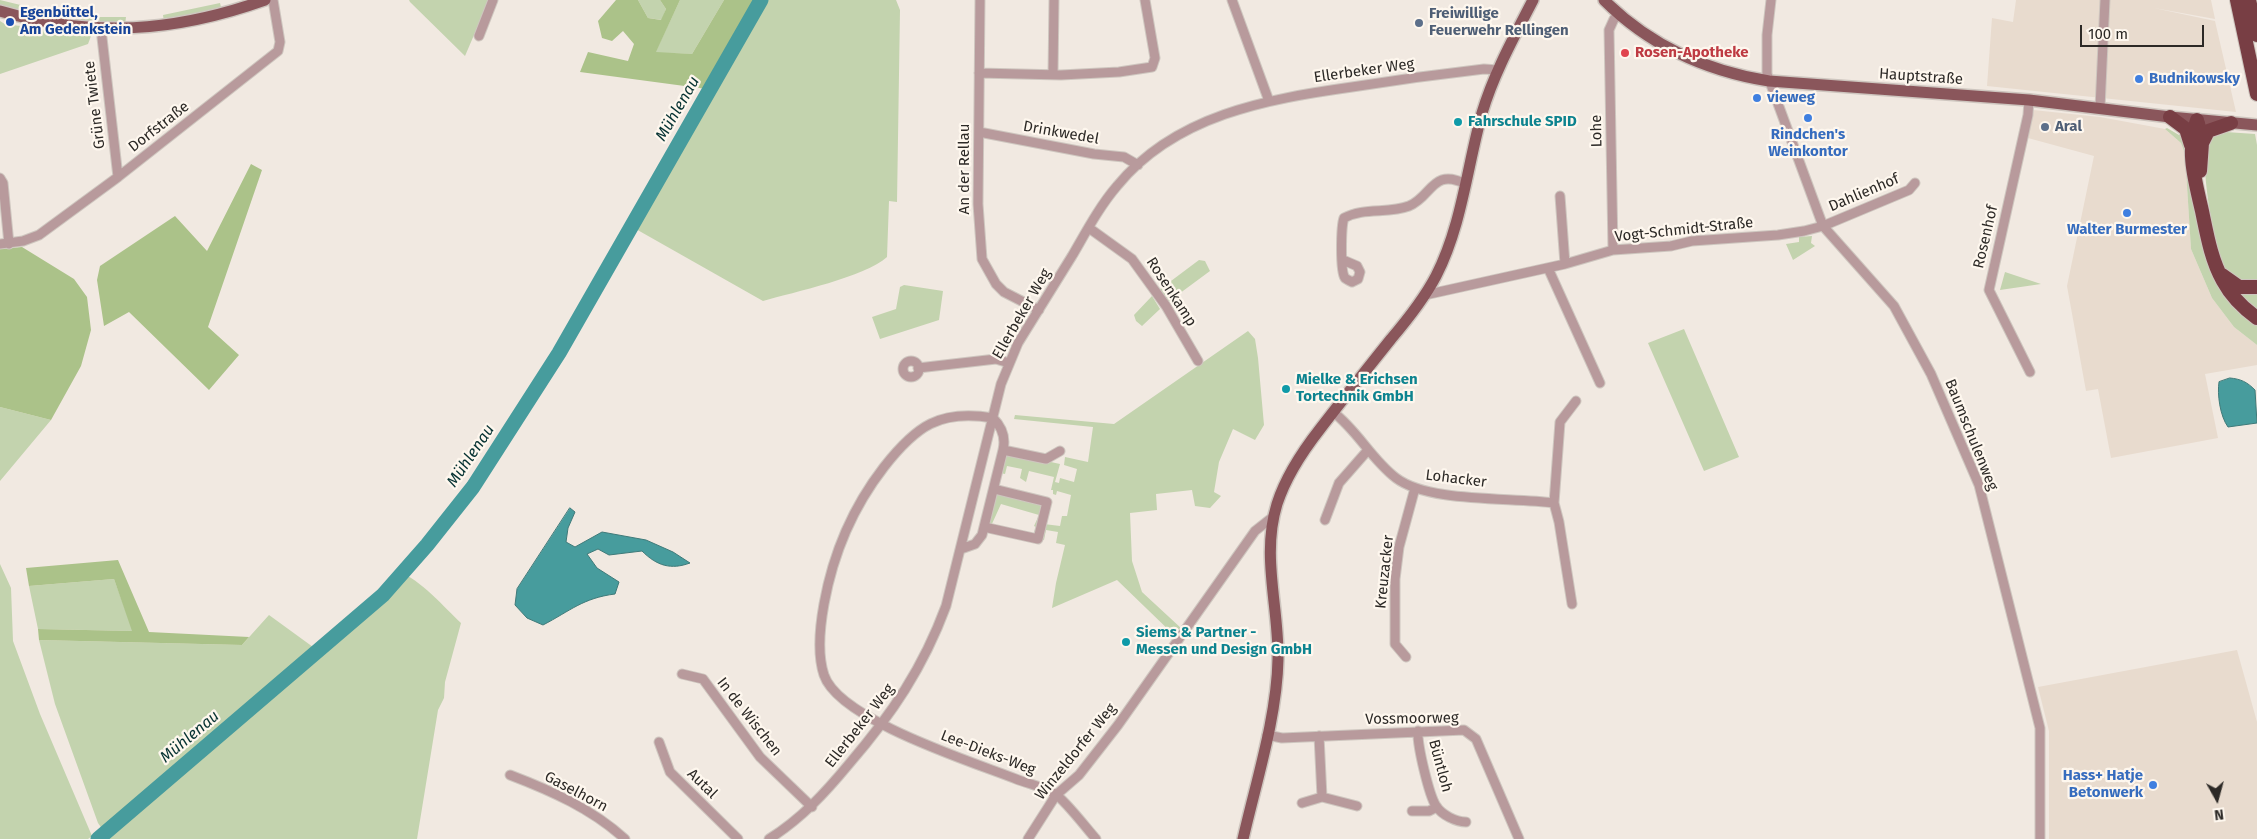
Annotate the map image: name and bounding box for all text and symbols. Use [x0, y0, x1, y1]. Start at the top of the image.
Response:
place label: Egenbüttel, Am Gedenkstein [20, 4, 131, 39]
place label: Freiwillige Feuerwehr Rellingen [1429, 5, 1569, 40]
scale bar [2082, 15, 2206, 47]
marker: Egenbüttel, Am Gedenkstein [4, 16, 16, 28]
marker: Freiwillige Feuerwehr Rellingen [1413, 17, 1425, 29]
text: 100 m [2088, 25, 2128, 43]
place label: Rosen-Apotheke [1635, 44, 1749, 62]
marker: Rosen-Apotheke [1619, 47, 1631, 59]
street label: Ellerbeker Weg [1313, 55, 1415, 87]
street label: Grüne Twiete [81, 60, 109, 150]
street label: Hauptstraße [1878, 65, 1964, 89]
place label: Budnikowsky [2149, 70, 2240, 88]
water label: Mühlenau [652, 73, 704, 145]
marker: Budnikowsky [2133, 73, 2145, 85]
place label: vieweg [1767, 89, 1815, 107]
marker: vieweg [1751, 92, 1763, 104]
street label: Dorfstraße [125, 98, 193, 156]
marker: Rindchen's Weinkontor [1802, 112, 1814, 124]
place label: Fahrschule SPID [1468, 113, 1577, 131]
street label: Lohe [1588, 114, 1606, 148]
marker: Fahrschule SPID [1452, 116, 1464, 128]
street label: Drinkwedel [1022, 117, 1100, 149]
place label: Aral [2055, 118, 2082, 136]
marker: Aral [2039, 121, 2051, 133]
street label: An der Rellau [956, 124, 974, 214]
place label: Rindchen's Weinkontor [1768, 126, 1848, 161]
street label: Dahlienhof [1826, 170, 1902, 216]
street label: Rosenhof [1970, 204, 2002, 270]
marker: Walter Burmester [2121, 207, 2133, 219]
street label: Vogt-Schmidt-Straße [1614, 214, 1754, 246]
place label: Walter Burmester [2067, 221, 2187, 239]
street label: Rosenkamp [1142, 254, 1200, 330]
street label: Ellerbeker Weg [989, 266, 1055, 362]
place label: Mielke & Erichsen Tortechnik GmbH [1296, 371, 1418, 406]
street label: Baumschulenweg [1940, 377, 2002, 493]
marker: Mielke & Erichsen Tortechnik GmbH [1280, 383, 1292, 395]
water label: Mühlenau [443, 421, 499, 491]
street label: Lohacker [1424, 466, 1488, 492]
street label: Kreuzacker [1372, 534, 1398, 610]
place label: Siems & Partner - Messen und Design GmbH [1136, 624, 1312, 659]
marker: Siems & Partner - Messen und Design GmbH [1120, 636, 1132, 648]
street label: In de Wischen [713, 674, 785, 760]
street label: Ellerbeker Weg [822, 681, 898, 771]
street label: Winzeldorfer Weg [1032, 700, 1120, 804]
water label: Mühlenau [157, 707, 223, 767]
street label: Vossmoorweg [1365, 709, 1459, 729]
street label: Lee-Dieks-Weg [938, 727, 1038, 779]
street label: Büntloh [1424, 738, 1456, 794]
street label: Autal [683, 765, 721, 803]
place label: Hass+ Hatje Betonwerk [2063, 767, 2143, 802]
street label: Gaselhorn [541, 768, 611, 816]
north arrow [2192, 774, 2242, 824]
marker: Hass+ Hatje Betonwerk [2147, 779, 2159, 791]
text: N [2213, 805, 2225, 823]

